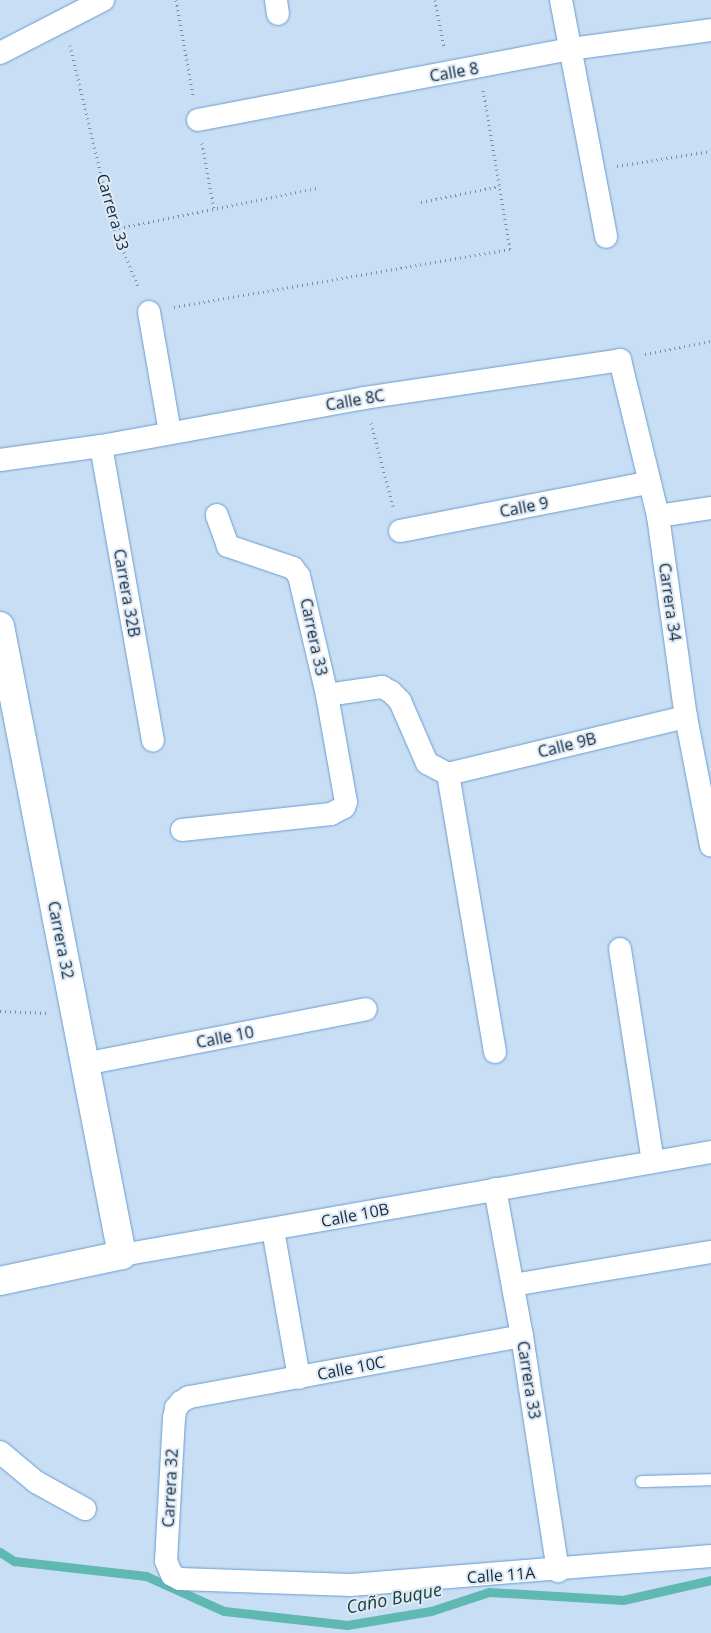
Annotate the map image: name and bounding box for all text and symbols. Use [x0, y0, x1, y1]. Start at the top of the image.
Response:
street label: Calle 8 [428, 58, 480, 86]
street label: Carrera 33 [93, 171, 133, 253]
street label: Calle 8C [324, 385, 386, 415]
street label: Calle 9 [498, 493, 550, 521]
street label: Carrera 32B [110, 547, 144, 639]
street label: Carrera 34 [655, 562, 685, 642]
street label: Carrera 33 [296, 596, 332, 678]
street label: Calle 9B [536, 728, 598, 762]
street label: Carrera 32 [44, 899, 78, 981]
street label: Calle 10 [194, 1022, 256, 1052]
street label: Calle 10B [319, 1199, 391, 1231]
street label: Carrera 33 [513, 1340, 545, 1420]
street label: Calle 10C [316, 1352, 386, 1384]
street label: Carrera 32 [158, 1448, 182, 1528]
street label: Calle 11A [466, 1563, 536, 1587]
water label: Caño Buque [344, 1578, 444, 1618]

